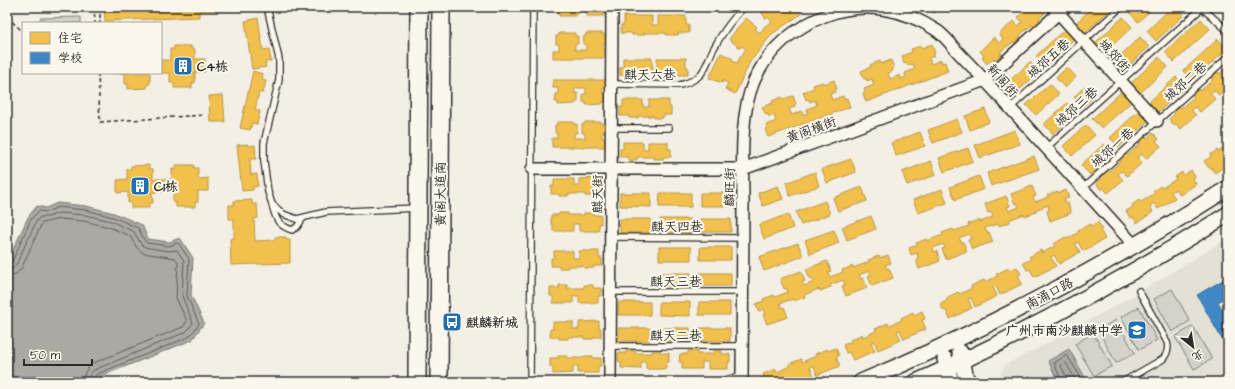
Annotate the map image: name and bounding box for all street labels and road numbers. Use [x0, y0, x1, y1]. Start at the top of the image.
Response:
street label: 城郊五巷 [1023, 35, 1074, 83]
street label: 城郊街 [1095, 35, 1134, 76]
street label: 城郊二巷 [1160, 58, 1211, 106]
street label: 新阁街 [983, 60, 1022, 101]
street label: 麒天六巷 [624, 66, 676, 84]
street label: 城郊三巷 [1051, 83, 1102, 131]
street label: 黄阁横街 [784, 113, 839, 147]
street label: 城郊一巷 [1087, 124, 1138, 172]
street label: 黄阁大道南 [432, 161, 450, 227]
street label: 麟旺街 [721, 167, 739, 207]
street label: 麒天街 [589, 174, 607, 214]
street label: 麒天四巷 [651, 218, 703, 236]
street label: 麒天三巷 [650, 273, 702, 291]
street label: 南涌口路 [1022, 274, 1077, 314]
street label: 麒天二巷 [650, 327, 702, 345]

